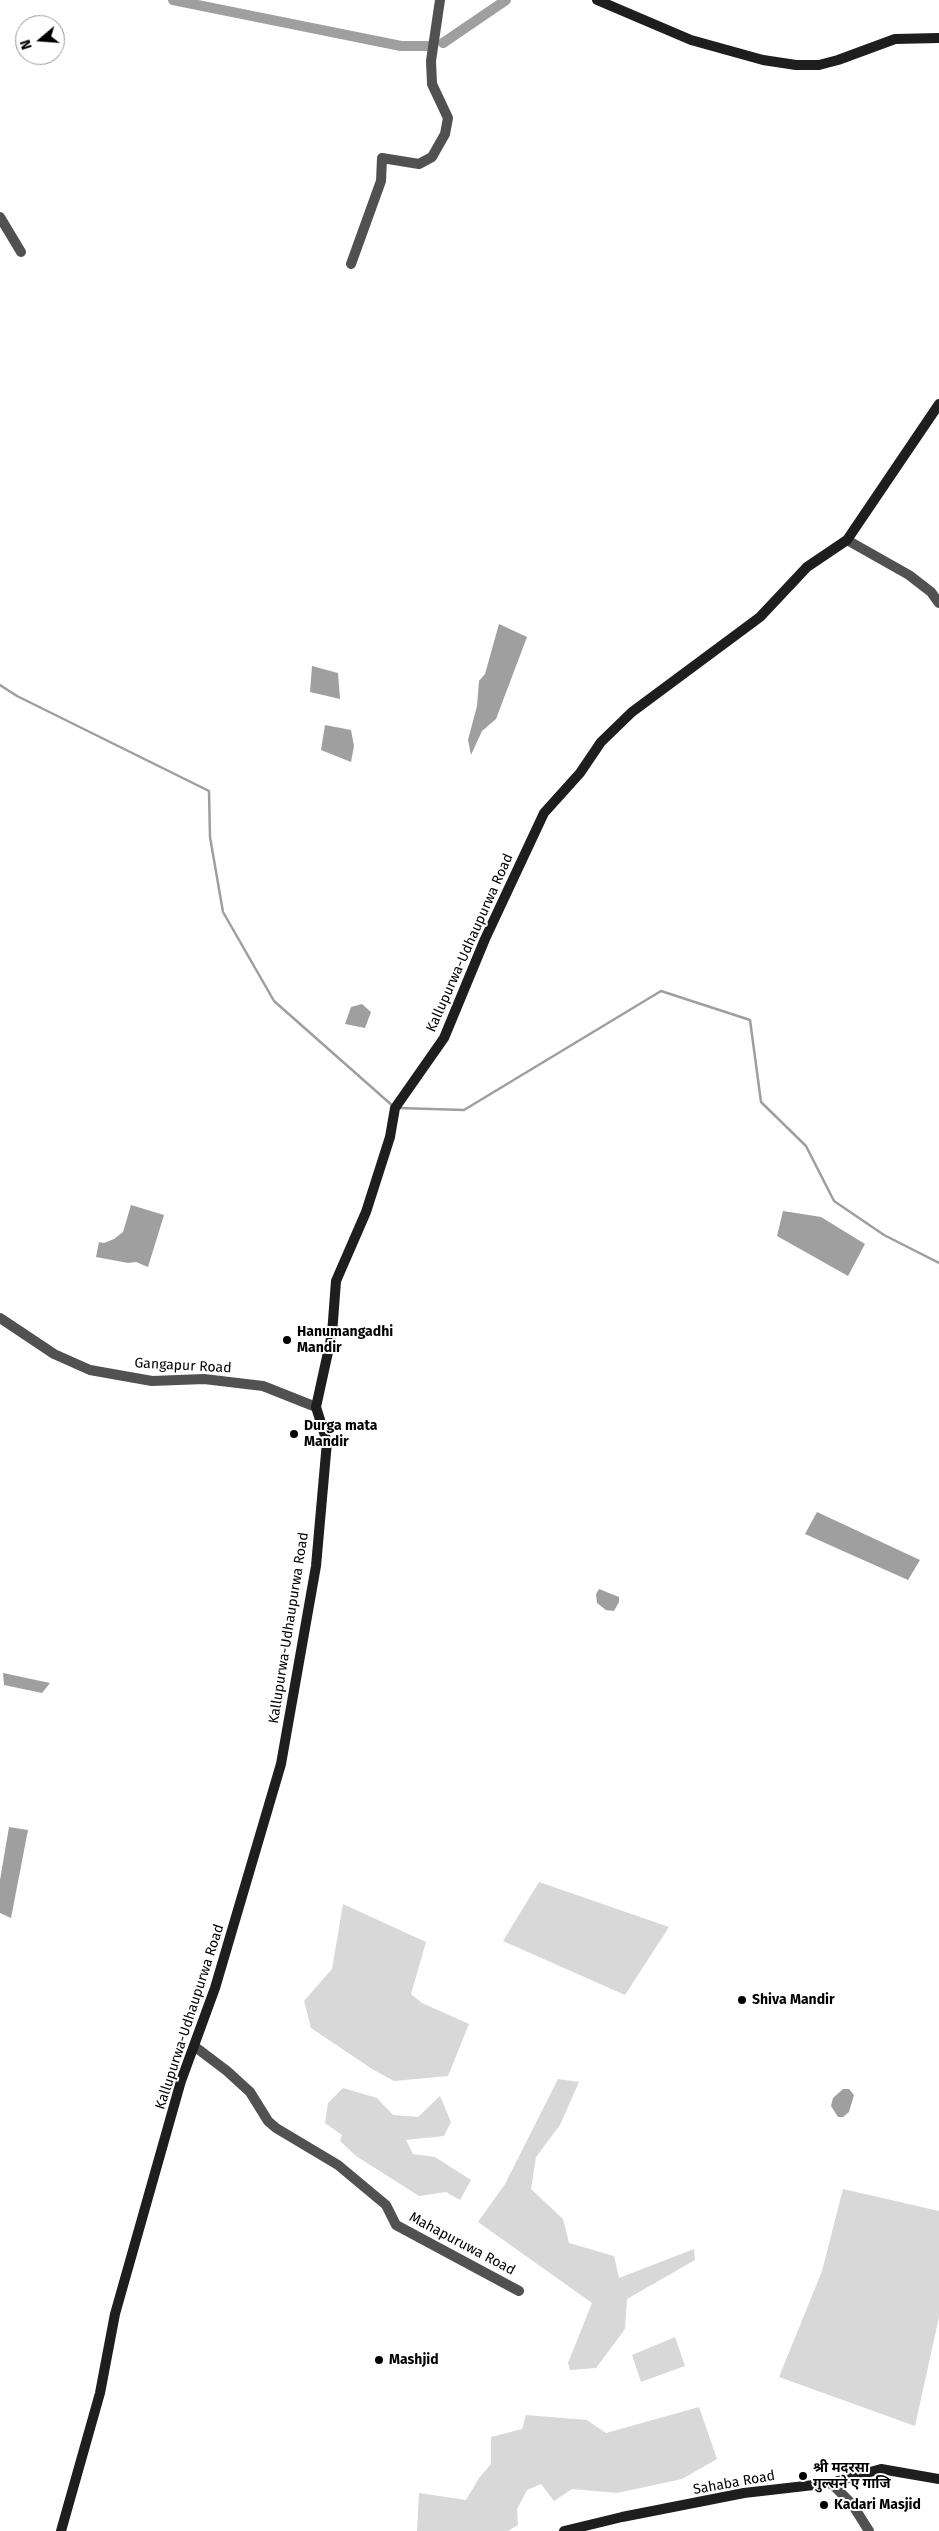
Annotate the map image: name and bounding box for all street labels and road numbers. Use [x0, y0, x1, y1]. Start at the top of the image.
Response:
street label: Kallupurwa-Udhaupurwa Road [423, 851, 517, 1035]
street label: Gangapur Road [134, 1355, 232, 1377]
street label: Kallupurwa-Udhaupurwa Road [266, 1531, 312, 1725]
street label: Kallupurwa-Udhaupurwa Road [152, 1922, 228, 2112]
street label: Mahapuruwa Road [406, 2209, 518, 2279]
street label: Sahaba Road [692, 2468, 776, 2498]

